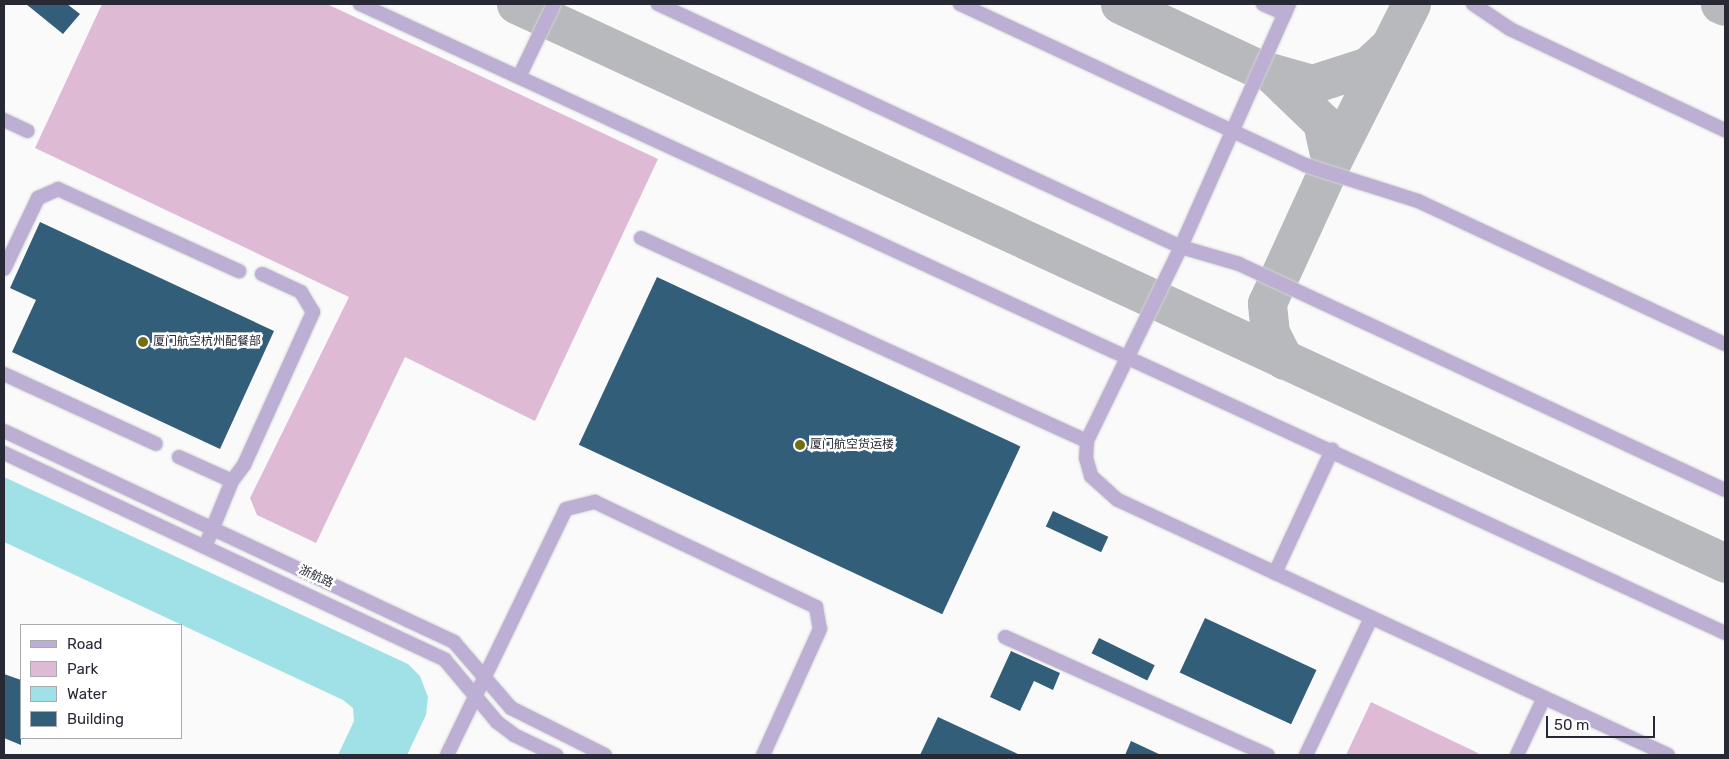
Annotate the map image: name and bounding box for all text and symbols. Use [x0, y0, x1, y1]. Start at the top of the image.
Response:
place label: 厦门航空杭州配餐部 [153, 335, 261, 349]
marker: 厦门航空杭州配餐部 [137, 336, 149, 348]
place label: 厦门航空货运楼 [810, 438, 894, 452]
marker: 厦门航空货运楼 [794, 439, 806, 451]
street label: 浙航路 [297, 563, 335, 591]
legend [20, 624, 182, 739]
text: Road [67, 635, 103, 653]
text: Park [67, 660, 98, 678]
text: Water [67, 685, 107, 703]
scale bar [1549, 706, 1658, 738]
text: Building [67, 710, 124, 728]
text: 50 m [1554, 716, 1589, 734]

